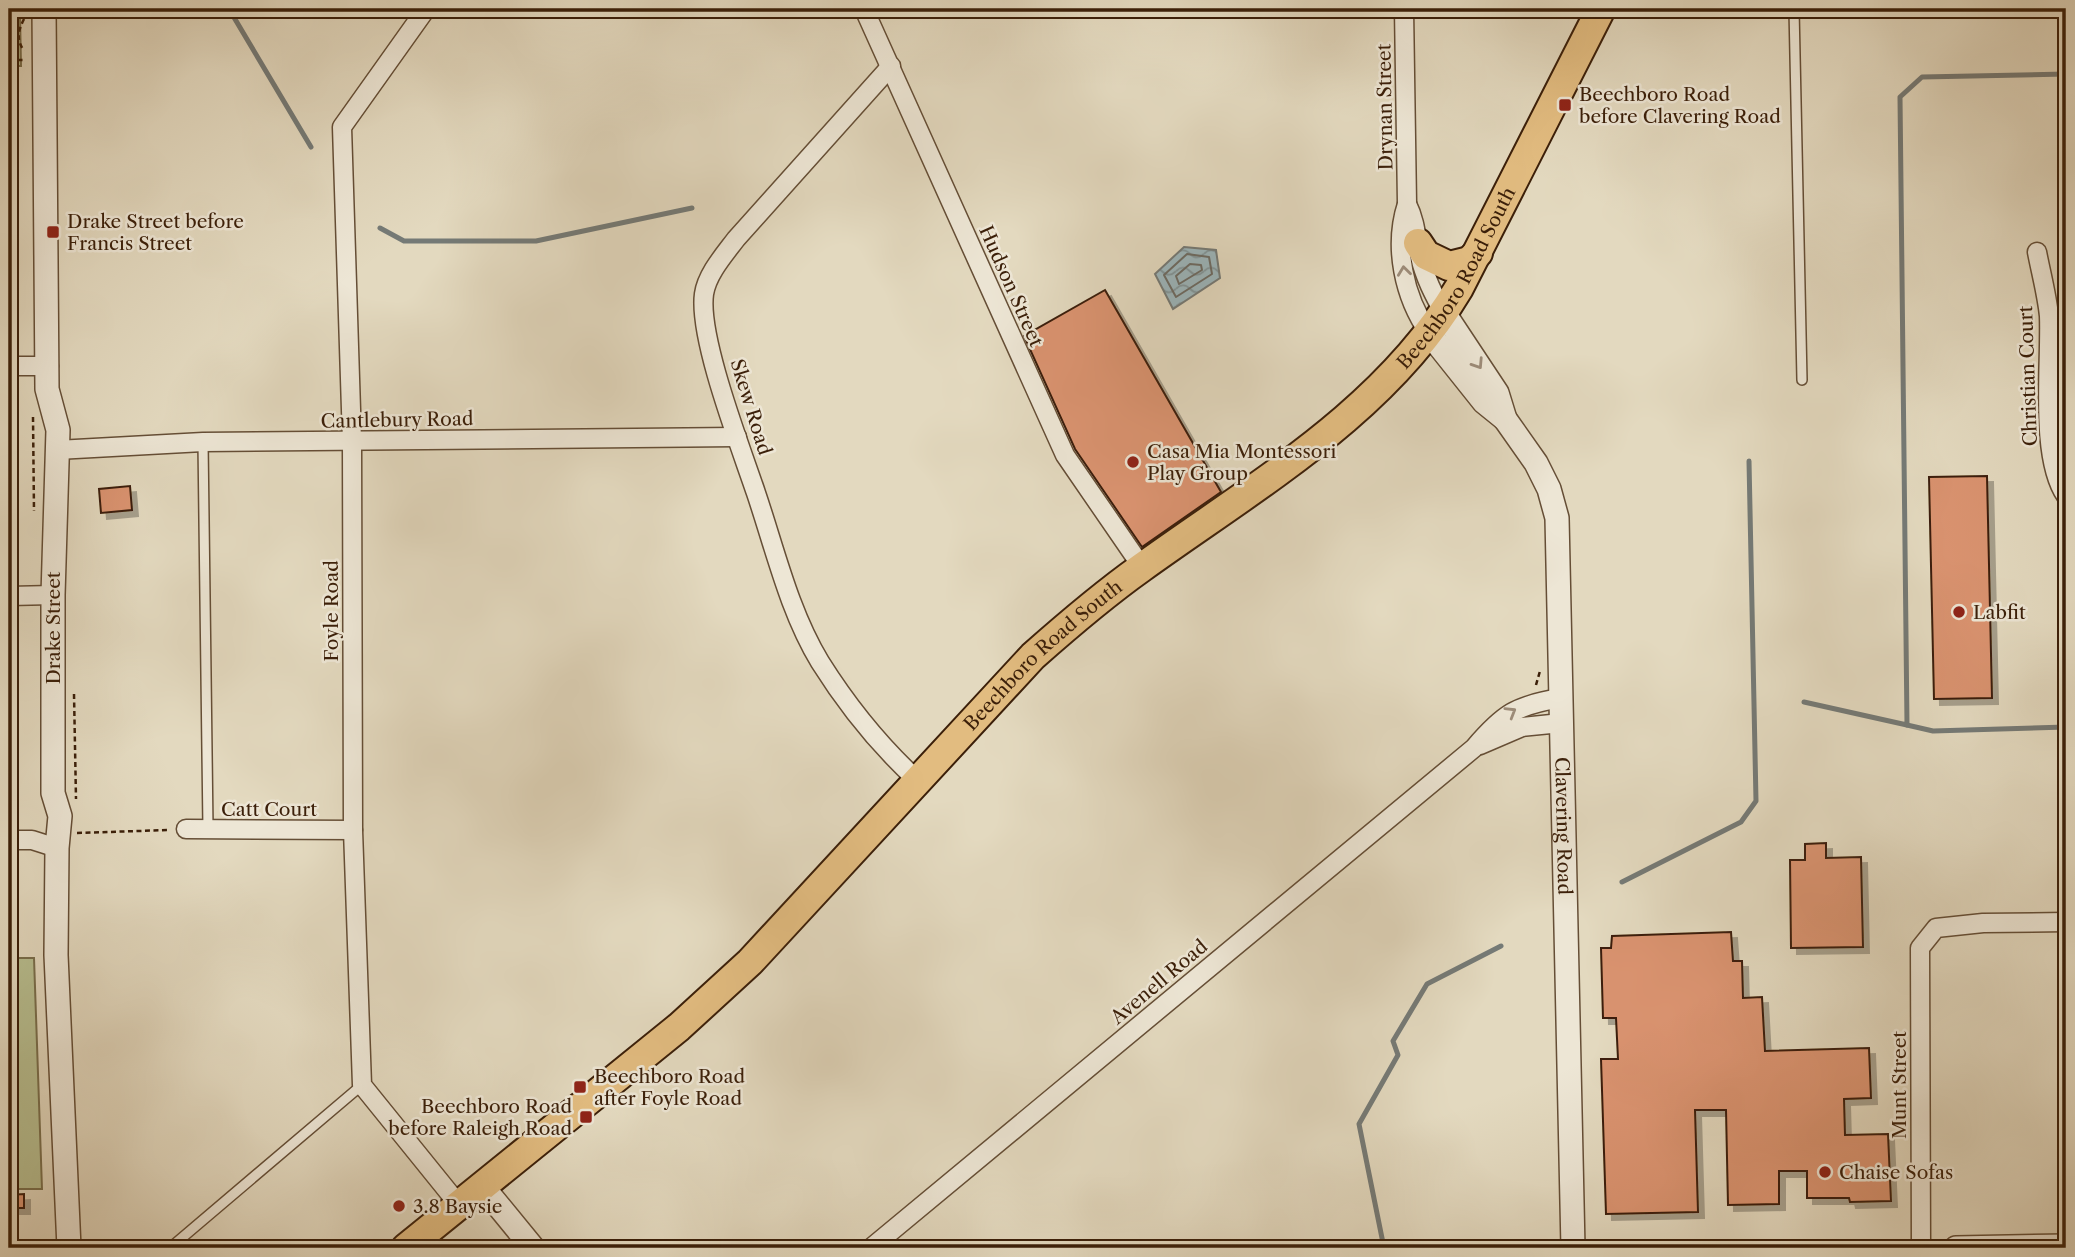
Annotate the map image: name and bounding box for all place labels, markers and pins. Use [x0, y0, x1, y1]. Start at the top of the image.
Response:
place label: Beechboro Road before Clavering Road [1579, 83, 1781, 128]
marker: Beechboro Road before Clavering Road [1557, 97, 1573, 113]
place label: Drake Street before Francis Street [67, 210, 244, 255]
marker: Drake Street before Francis Street [45, 224, 61, 240]
place label: Casa Mia Montessori Play Group [1147, 440, 1336, 485]
marker: Casa Mia Montessori Play Group [1125, 454, 1141, 470]
place label: Labfit [1973, 601, 2026, 624]
marker: Labfit [1951, 604, 1967, 620]
place label: Beechboro Road after Foyle Road [594, 1065, 745, 1110]
marker: Beechboro Road after Foyle Road [572, 1079, 588, 1095]
place label: Beechboro Road before Raleigh Road [388, 1095, 572, 1140]
marker: Beechboro Road before Raleigh Road [578, 1109, 594, 1125]
place label: Chaise Sofas [1839, 1161, 1953, 1184]
marker: Chaise Sofas [1817, 1164, 1833, 1180]
place label: 3.8 Baysie [413, 1195, 502, 1218]
marker: 3.8 Baysie [391, 1198, 407, 1214]

